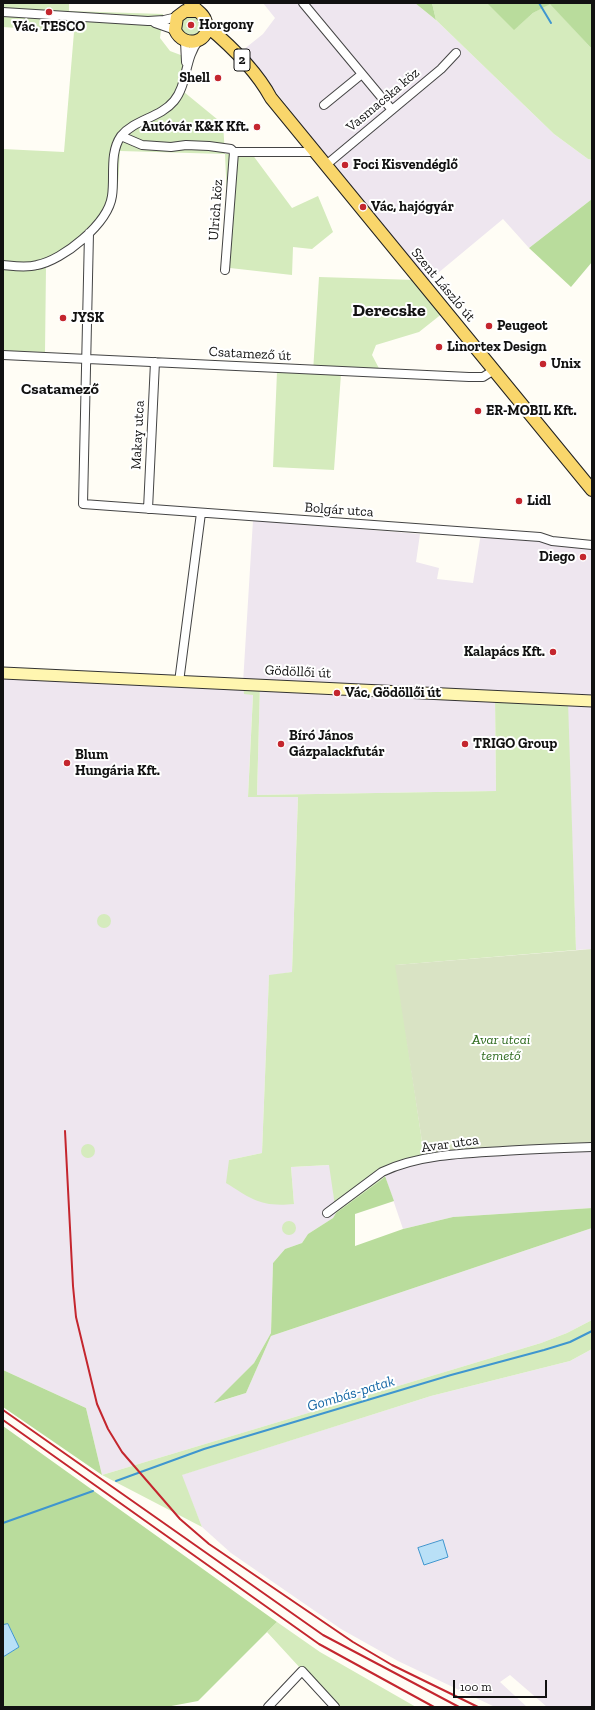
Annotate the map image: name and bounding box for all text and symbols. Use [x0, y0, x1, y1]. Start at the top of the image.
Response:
marker: Vác, TESCO [44, 7, 54, 17]
place label: Horgony [199, 17, 254, 33]
place label: Vác, TESCO [13, 19, 85, 35]
marker: Horgony [186, 20, 196, 30]
road number: 2 [234, 49, 250, 71]
street label: Vasmacska köz [343, 64, 423, 136]
place label: Shell [179, 70, 210, 86]
marker: Shell [213, 73, 223, 83]
place label: Autóvár K&K Kft. [141, 119, 249, 135]
marker: Autóvár K&K Kft. [252, 122, 262, 132]
place label: Foci Kisvendéglő [353, 157, 458, 173]
marker: Foci Kisvendéglő [340, 160, 350, 170]
street label: Ulrich köz [205, 179, 227, 241]
place label: Vác, hajógyár [371, 199, 454, 215]
marker: Vác, hajógyár [358, 202, 368, 212]
street label: Szent László út [407, 245, 479, 325]
district label: Derecske [352, 300, 426, 322]
place label: JYSK [71, 310, 104, 326]
marker: JYSK [58, 313, 68, 323]
place label: Peugeot [497, 318, 548, 334]
marker: Peugeot [484, 321, 494, 331]
place label: Linortex Design [447, 339, 547, 355]
marker: Linortex Design [434, 342, 444, 352]
street label: Csatamező út [208, 343, 292, 365]
place label: Unix [551, 356, 581, 372]
marker: Unix [538, 359, 548, 369]
district label: Csatamező [21, 379, 99, 399]
street label: Makay utca [128, 400, 148, 470]
place label: ER-MOBIL Kft. [486, 403, 577, 419]
marker: ER-MOBIL Kft. [473, 406, 483, 416]
place label: Lidl [527, 493, 551, 509]
marker: Lidl [514, 496, 524, 506]
street label: Bolgár utca [304, 499, 374, 521]
place label: Diego [539, 549, 575, 565]
marker: Diego [578, 552, 588, 562]
place label: Kalapács Kft. [464, 644, 545, 660]
marker: Kalapács Kft. [548, 647, 558, 657]
street label: Gödöllői út [264, 662, 332, 682]
place label: Vác, Gödöllői út [345, 685, 441, 701]
marker: Vác, Gödöllői út [332, 688, 342, 698]
place label: Bíró János Gázpalackfutár [289, 728, 385, 760]
place label: TRIGO Group [473, 736, 557, 752]
marker: Bíró János Gázpalackfutár [276, 739, 286, 749]
marker: TRIGO Group [460, 739, 470, 749]
place label: Blum Hungária Kft. [75, 747, 160, 780]
marker: Blum Hungária Kft. [62, 758, 72, 768]
park label: Avar utcai temető [472, 1032, 530, 1064]
street label: Avar utca [420, 1132, 480, 1156]
water label: Gombás-patak [305, 1372, 397, 1416]
scale bar [455, 1672, 549, 1698]
text: 100 m [460, 1680, 492, 1694]

